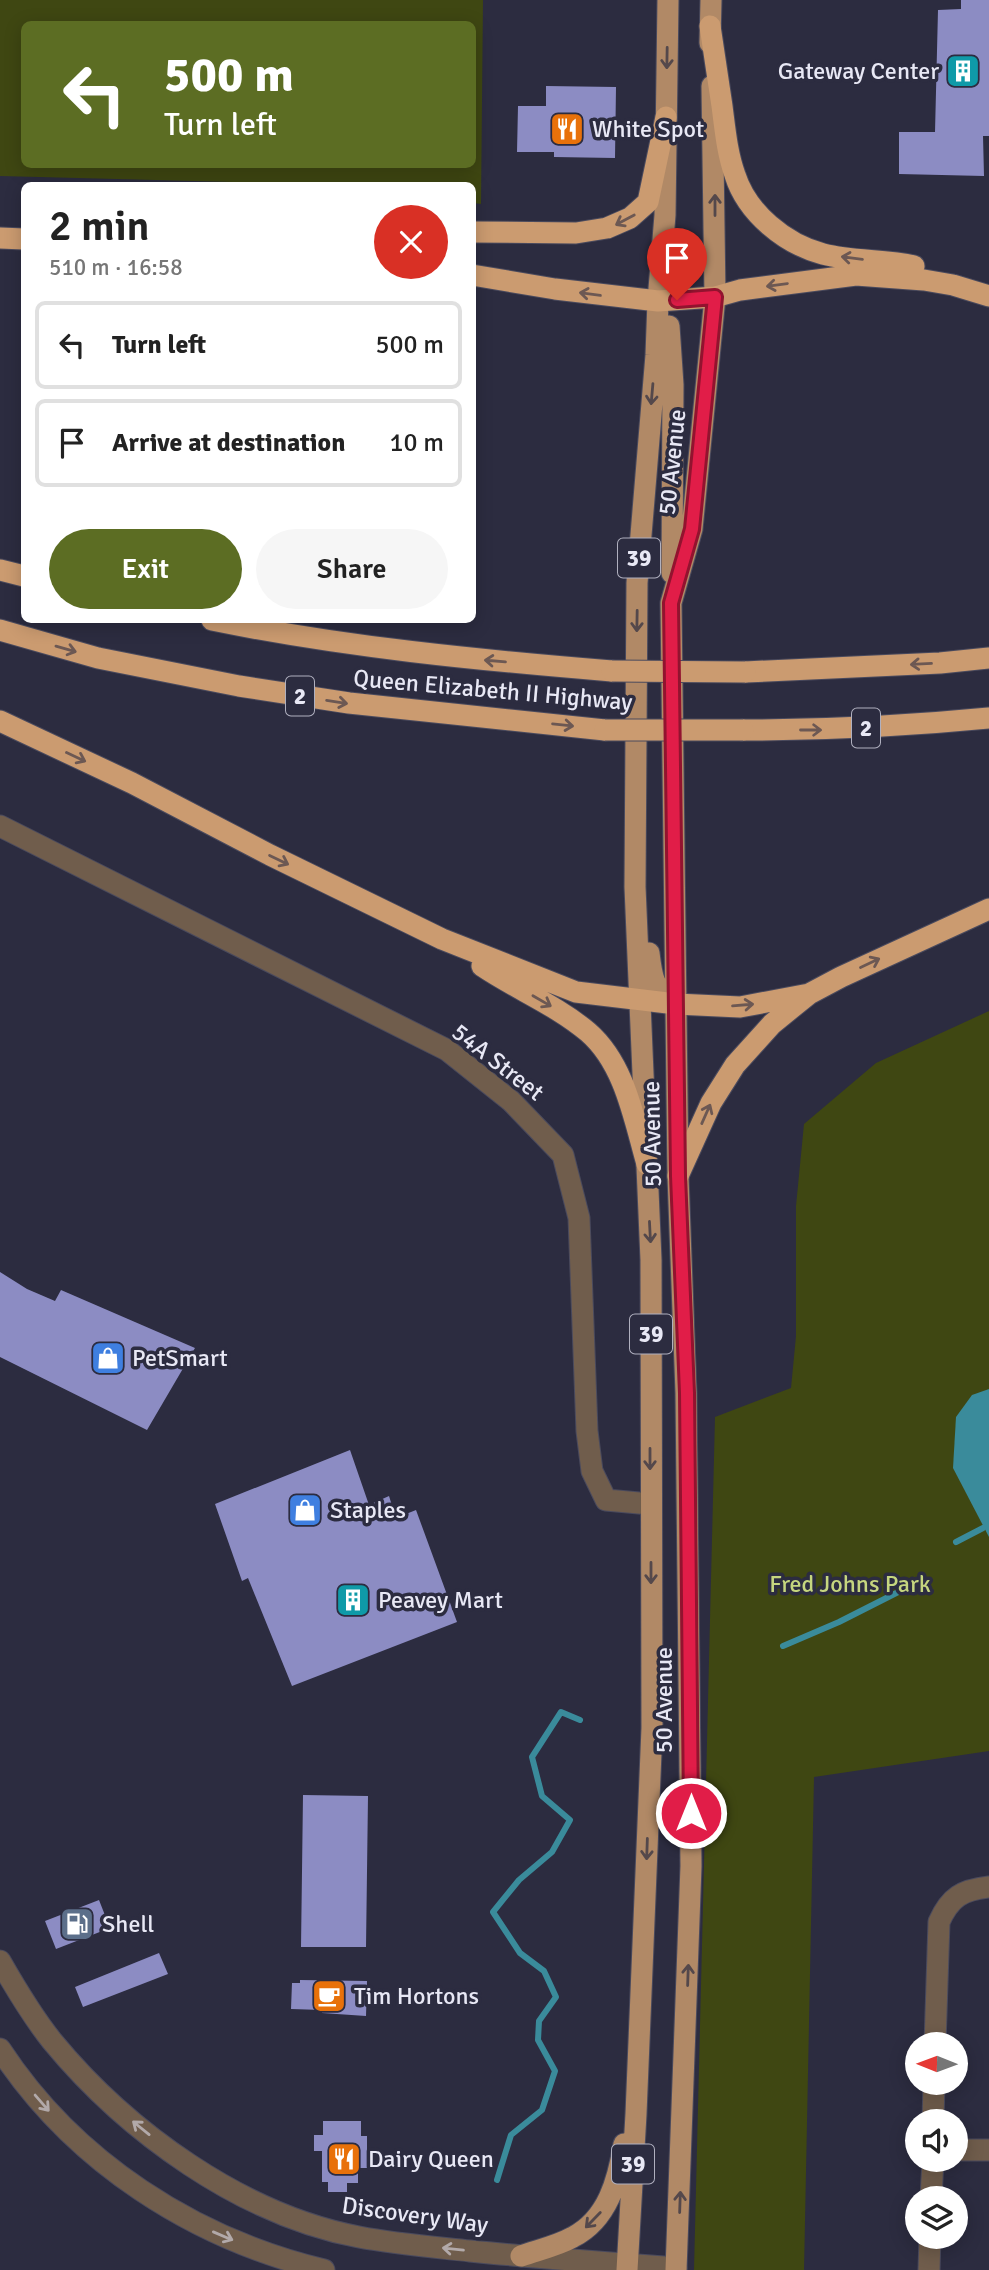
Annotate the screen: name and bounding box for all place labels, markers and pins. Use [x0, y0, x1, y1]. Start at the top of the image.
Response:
building icon: Gateway Center [944, 52, 982, 90]
place label: Gateway Center [778, 56, 939, 86]
restaurant icon: White Spot [548, 110, 586, 148]
place label: White Spot [592, 114, 704, 144]
pin [647, 228, 707, 300]
shop icon: PetSmart [89, 1339, 127, 1377]
place label: PetSmart [132, 1343, 228, 1373]
shop icon: Staples [286, 1491, 324, 1529]
place label: Staples [330, 1495, 406, 1525]
building icon: Peavey Mart [334, 1581, 372, 1619]
place label: Peavey Mart [378, 1585, 503, 1615]
fuel station icon: Shell [58, 1905, 96, 1943]
place label: Shell [102, 1909, 154, 1939]
cafe icon: Tim Hortons [310, 1977, 348, 2015]
place label: Tim Hortons [354, 1981, 479, 2011]
restaurant icon: Dairy Queen [325, 2140, 363, 2178]
place label: Dairy Queen [368, 2144, 494, 2174]

